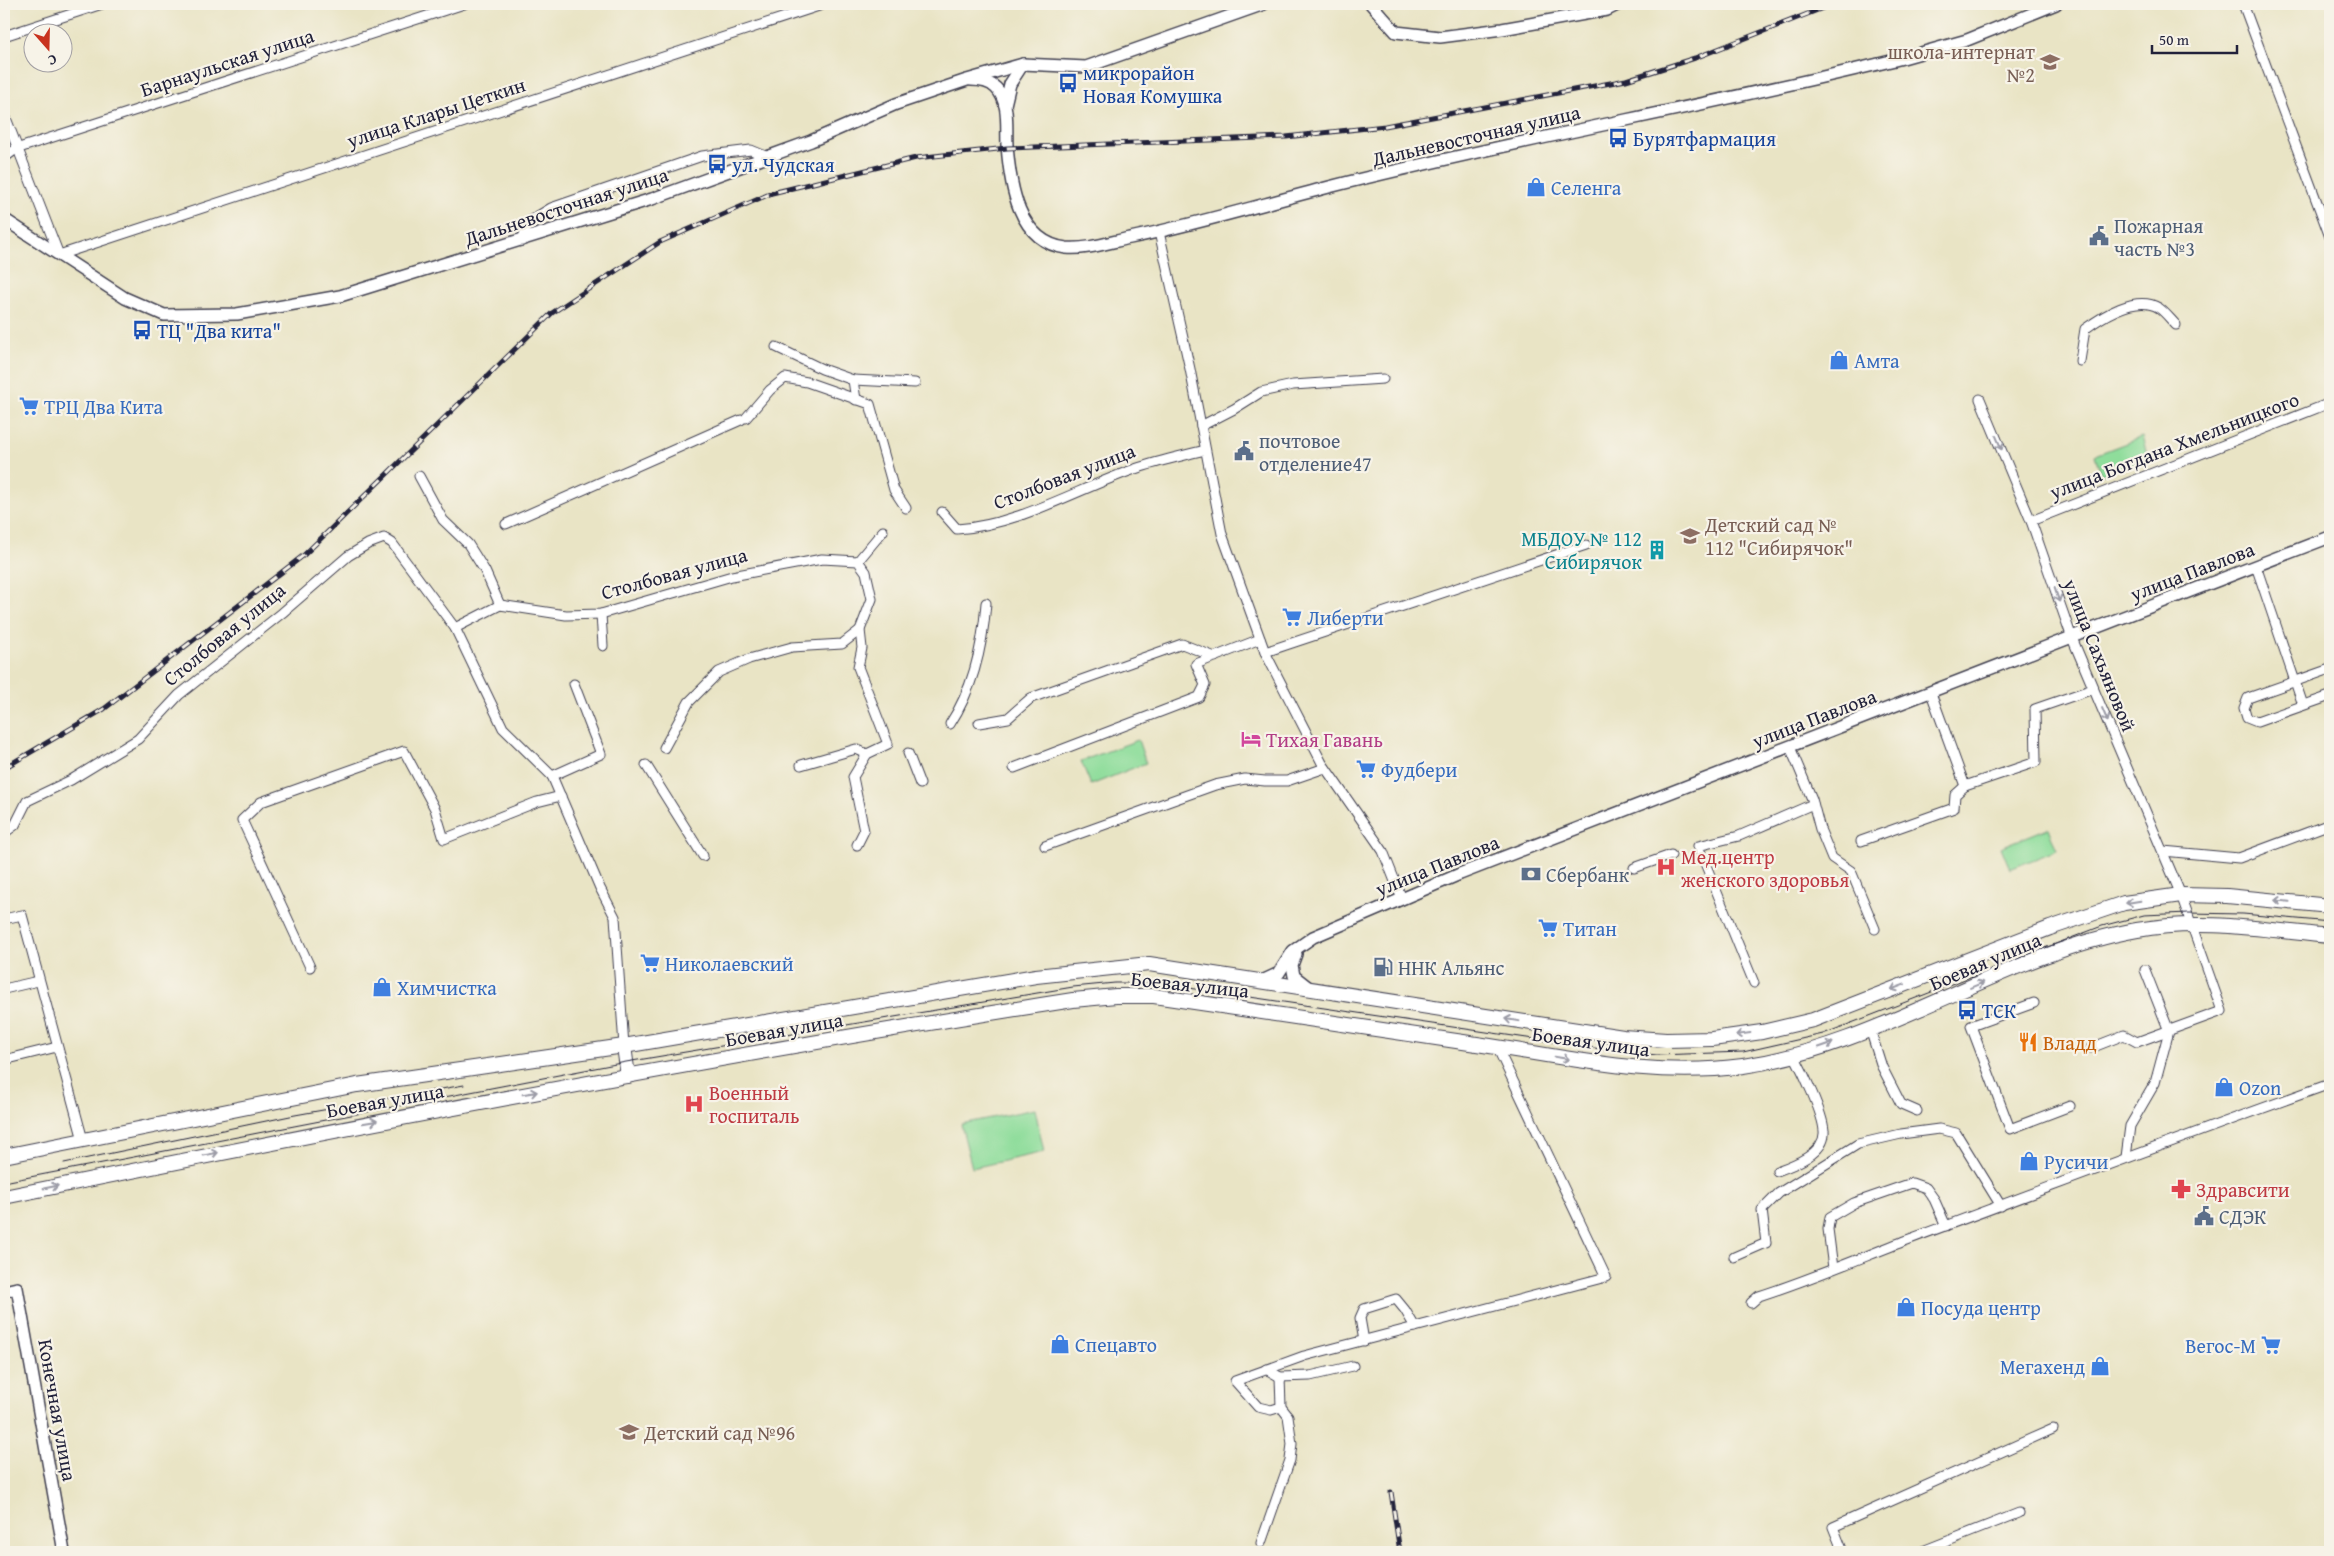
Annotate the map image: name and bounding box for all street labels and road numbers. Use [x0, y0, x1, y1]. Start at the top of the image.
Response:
street label: Барнаульская улица [137, 20, 318, 104]
street label: улица Клары Цеткин [342, 69, 529, 155]
street label: Дальневосточная улица [1368, 97, 1583, 173]
street label: Дальневосточная улица [459, 159, 672, 253]
street label: улица Богдана Хмельницкого [2044, 384, 2303, 506]
street label: Столбовая улица [989, 435, 1140, 516]
street label: улица Павлова [2125, 534, 2259, 608]
street label: Столбовая улица [598, 539, 751, 606]
street label: улица Сахьяновой [2056, 573, 2144, 736]
street label: Столбовая улица [157, 575, 292, 692]
street label: улица Павлова [1747, 681, 1881, 755]
street label: улица Павлова [1370, 827, 1504, 903]
street label: Боевая улица [1925, 924, 2046, 998]
street label: Боевая улица [1129, 963, 1251, 1005]
street label: Боевая улица [723, 1004, 845, 1054]
street label: Боевая улица [1530, 1018, 1652, 1064]
street label: Боевая улица [324, 1075, 446, 1125]
street label: Конечная улица [31, 1337, 85, 1484]

